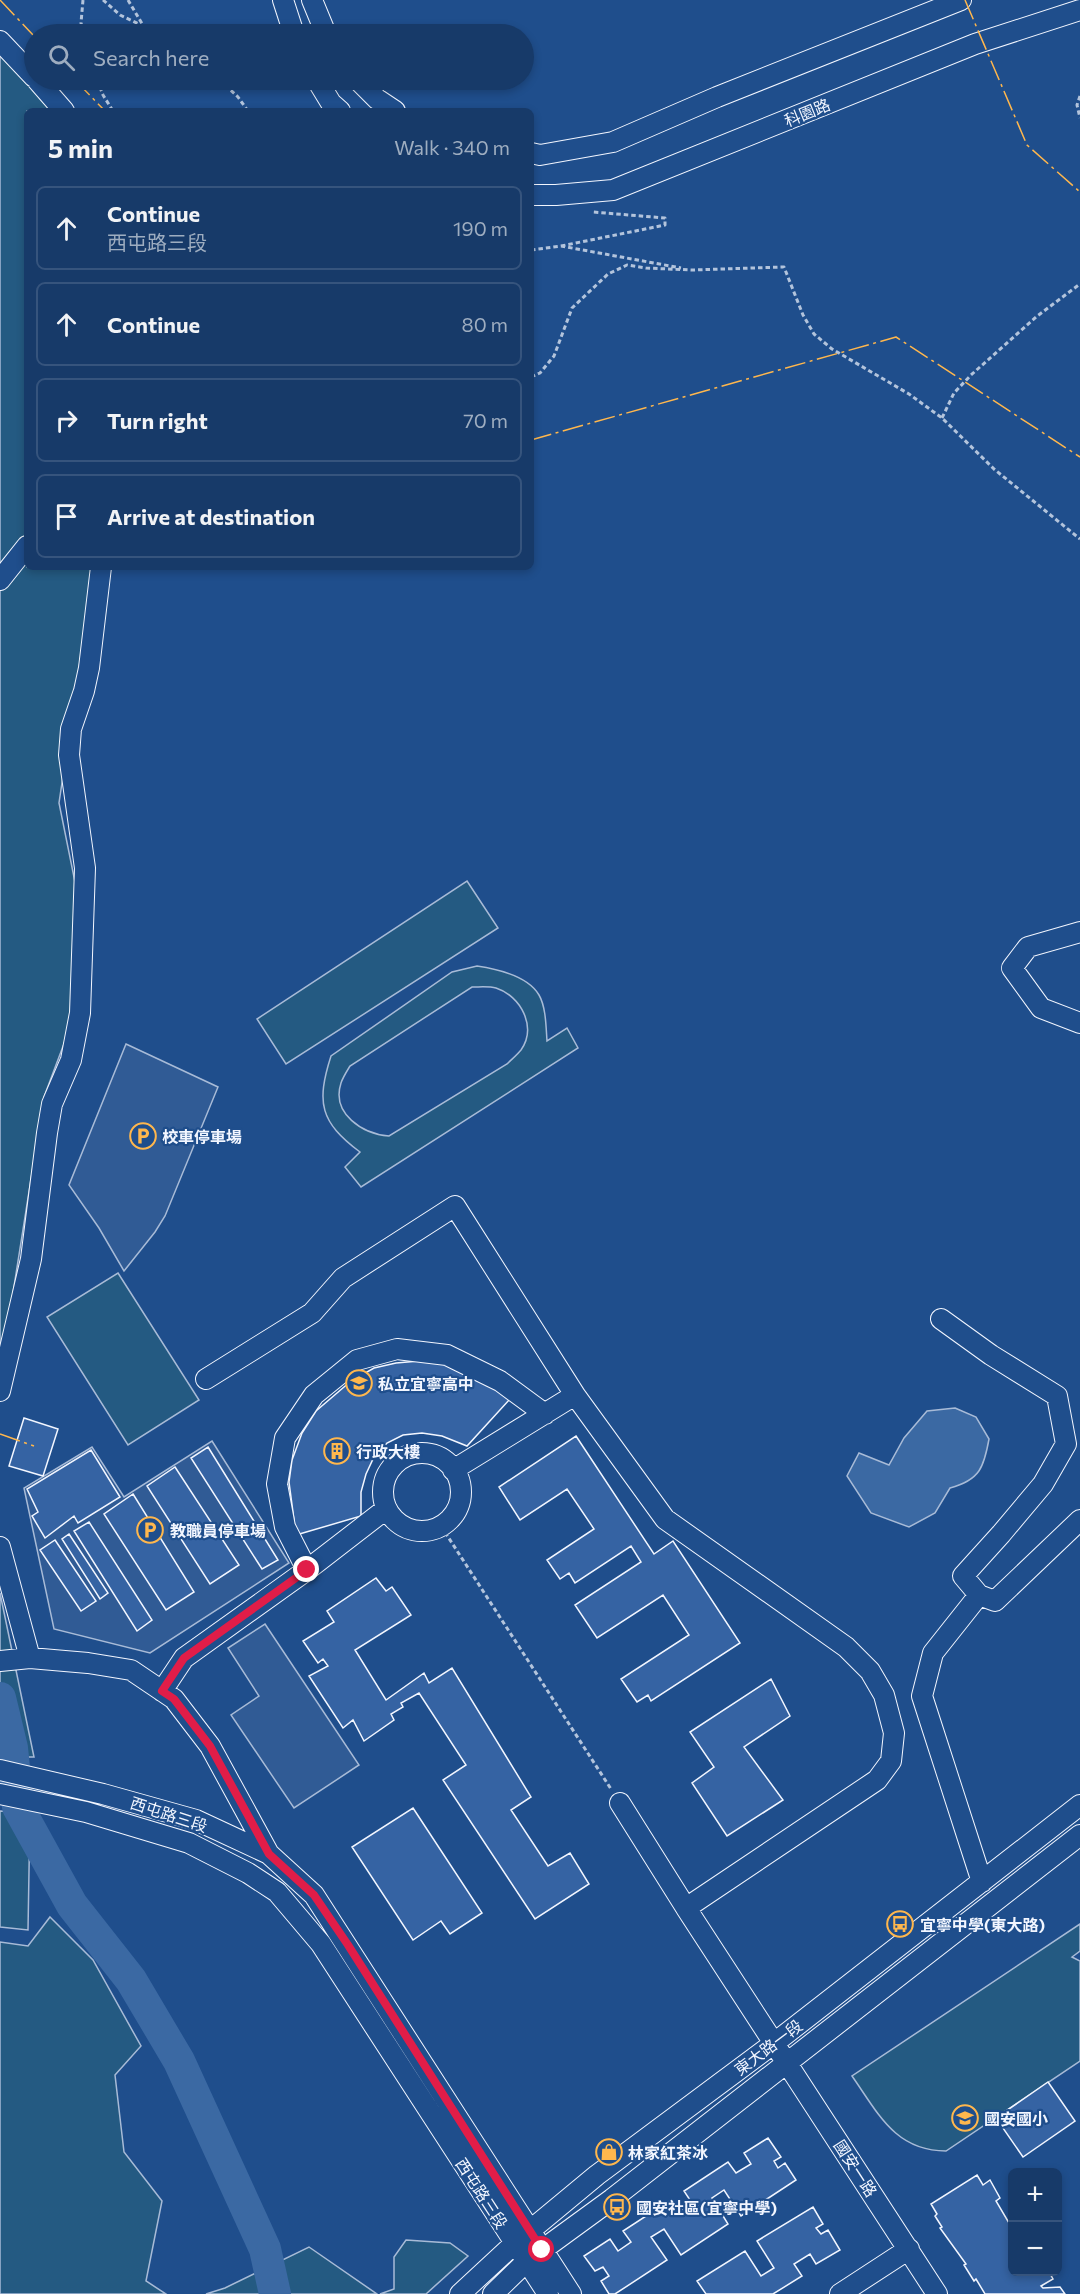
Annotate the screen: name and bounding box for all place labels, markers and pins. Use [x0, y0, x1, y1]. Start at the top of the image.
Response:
parking icon: 校車停車場 [128, 1121, 158, 1151]
place label: 校車停車場 [162, 1127, 242, 1146]
school or university icon: 私立宜寧高中 [344, 1368, 374, 1398]
place label: 私立宜寧高中 [378, 1374, 474, 1393]
building icon: 行政大樓 [322, 1436, 352, 1466]
place label: 行政大樓 [356, 1442, 420, 1461]
parking icon: 教職員停車場 [135, 1515, 165, 1545]
place label: 教職員停車場 [170, 1521, 266, 1540]
bus stop icon: 宜寧中學(東大路) [885, 1909, 915, 1939]
place label: 宜寧中學(東大路) [920, 1915, 1045, 1934]
school or university icon: 國安國小 [950, 2103, 980, 2133]
place label: 國安國小 [984, 2109, 1048, 2128]
shop icon: 林家紅茶冰 [594, 2137, 624, 2167]
place label: 林家紅茶冰 [628, 2143, 708, 2162]
bus stop icon: 國安社區(宜寧中學) [602, 2192, 632, 2222]
place label: 國安社區(宜寧中學) [636, 2198, 777, 2217]

